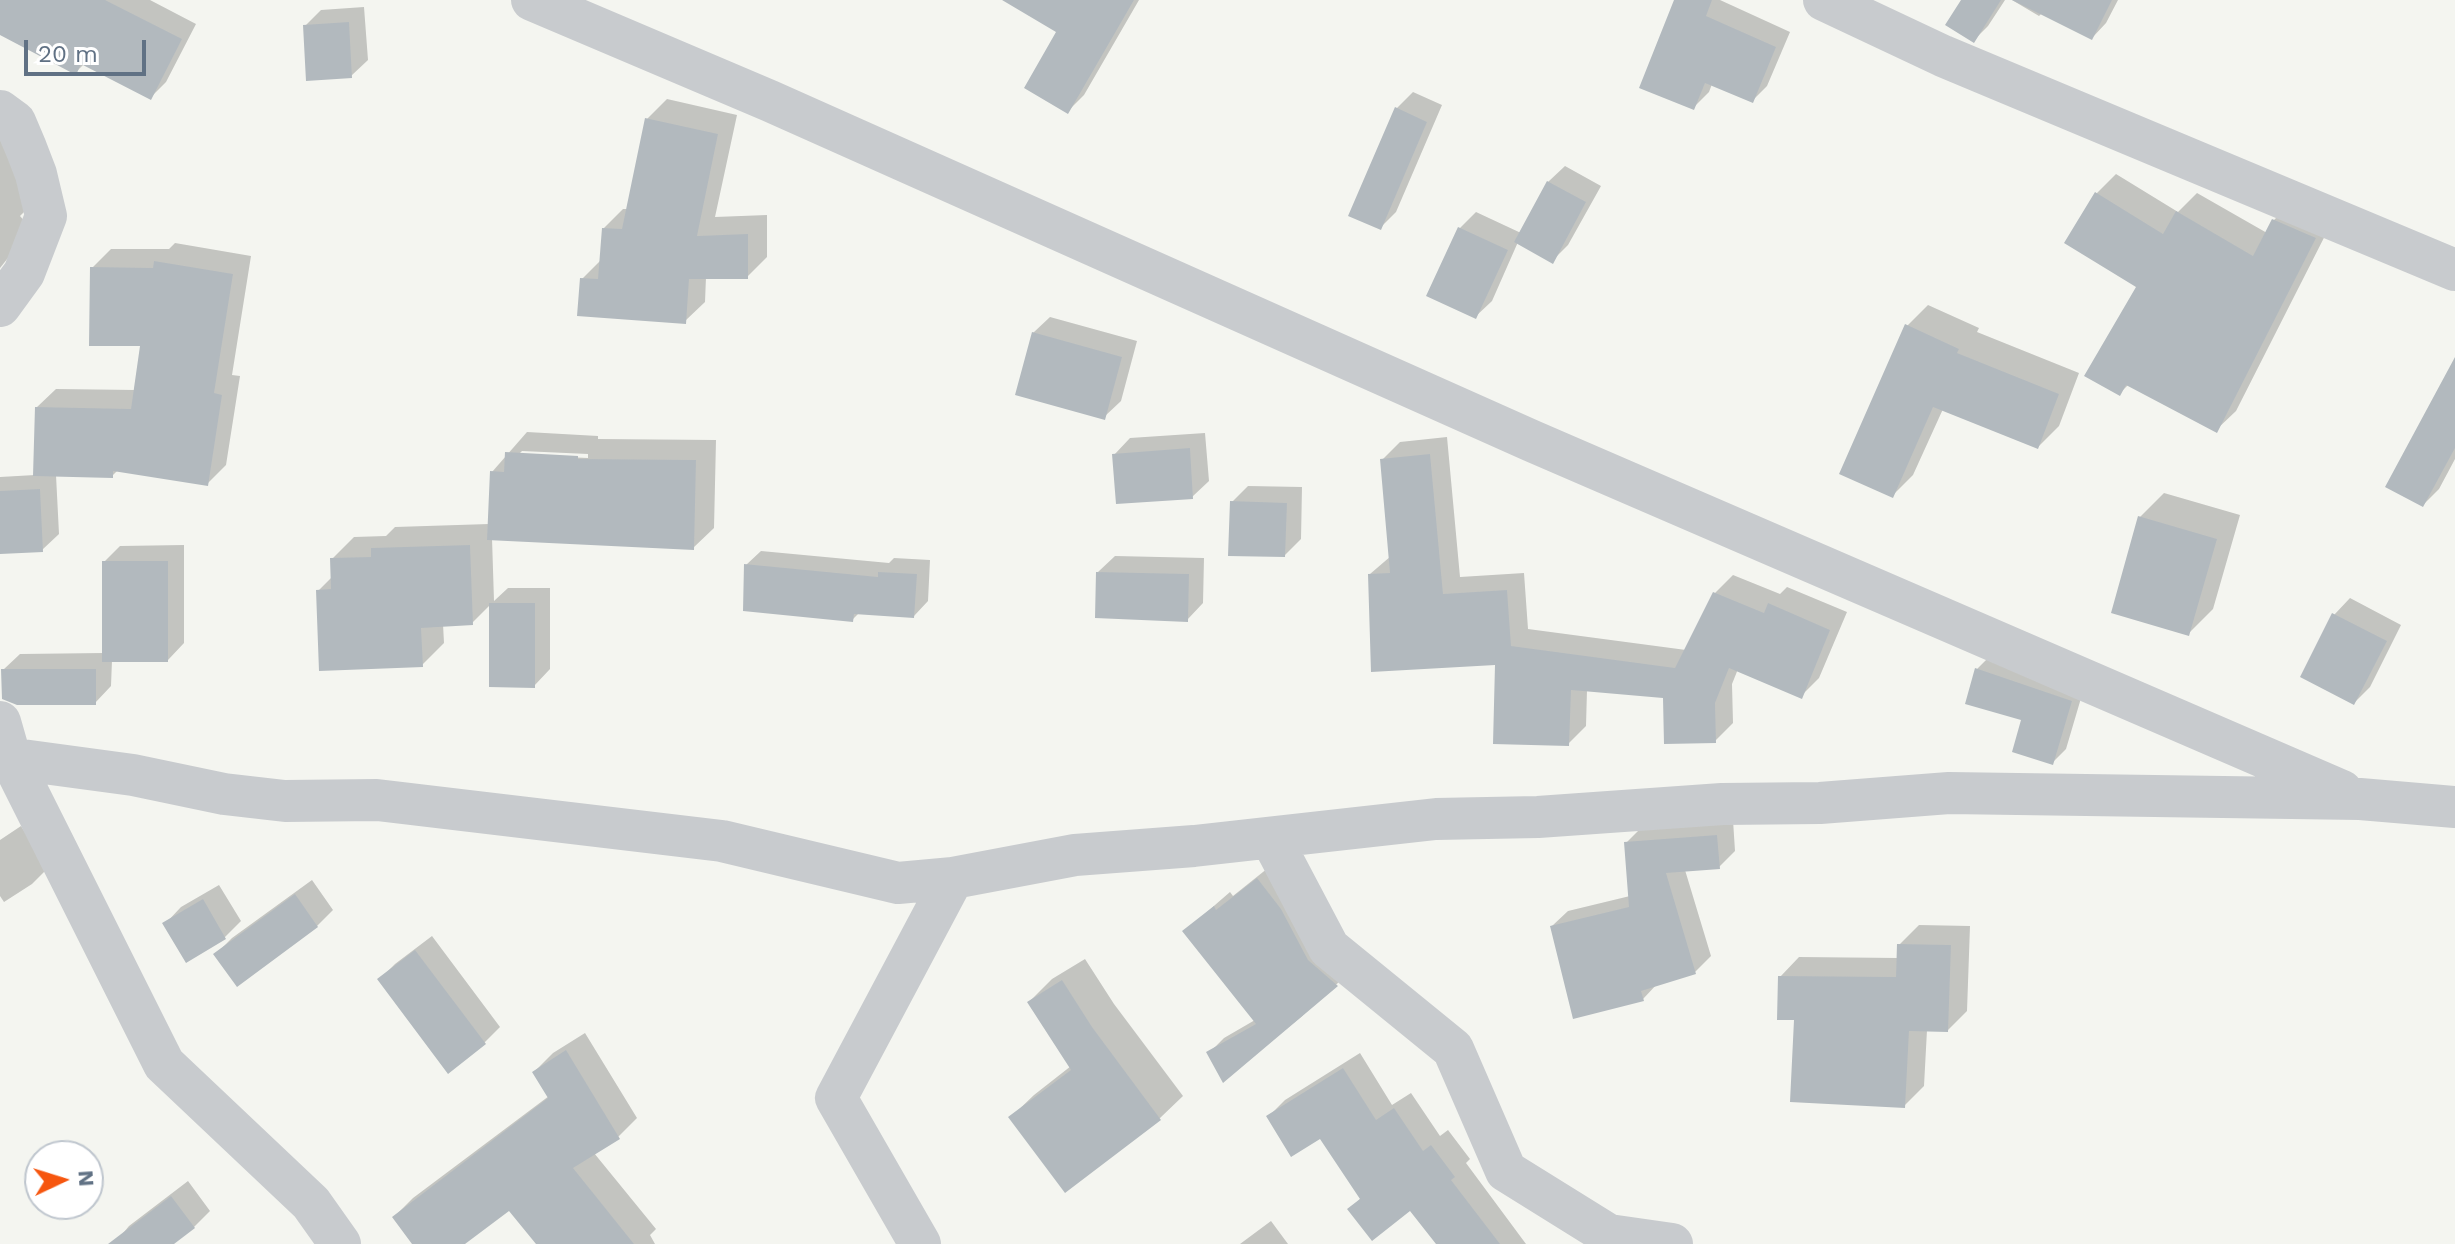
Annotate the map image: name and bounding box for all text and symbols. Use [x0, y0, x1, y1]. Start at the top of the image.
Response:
scale bar [28, 24, 150, 74]
text: 20 m [38, 40, 98, 68]
north arrow [24, 1140, 104, 1220]
text: N [73, 1169, 99, 1187]

